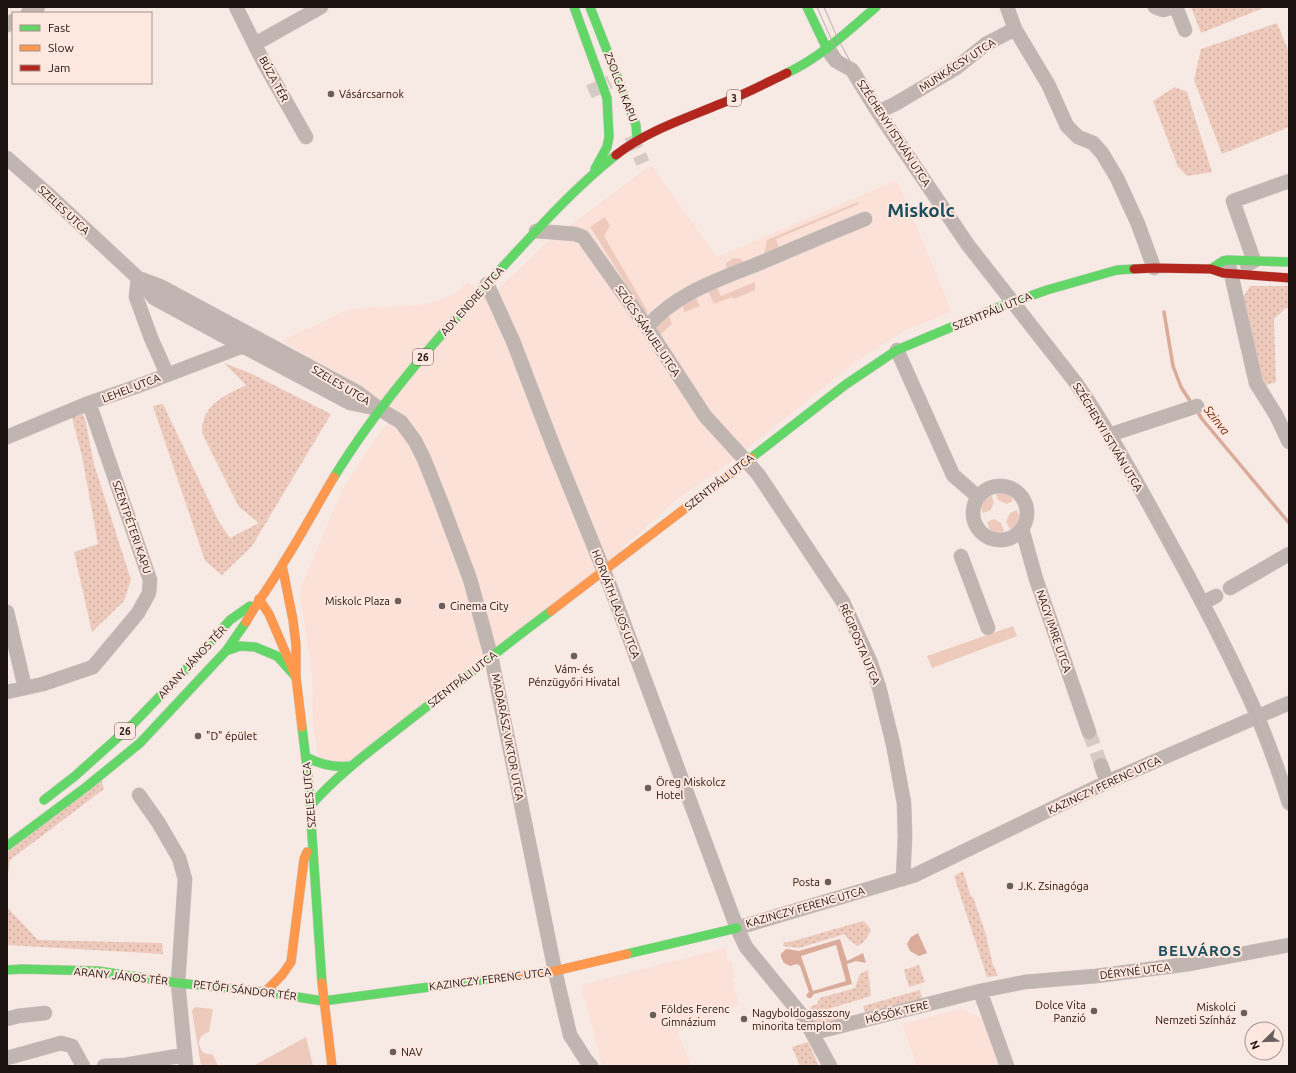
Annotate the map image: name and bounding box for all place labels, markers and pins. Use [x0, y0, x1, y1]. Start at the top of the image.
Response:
place label: Vásárcsarnok [339, 88, 404, 100]
marker: Vásárcsarnok [326, 89, 336, 99]
place label: Miskolc Plaza [325, 595, 390, 607]
marker: Miskolc Plaza [393, 596, 403, 606]
place label: Cinema City [450, 600, 509, 612]
marker: Cinema City [437, 601, 447, 611]
marker: Vám- és Pénzügyőri Hivatal [569, 651, 579, 661]
place label: Vám- és Pénzügyőri Hivatal [528, 663, 620, 688]
place label: "D" épület [206, 730, 258, 742]
marker: "D" épület [193, 731, 203, 741]
place label: Öreg Miskolcz Hotel [656, 776, 725, 801]
marker: Öreg Miskolcz Hotel [643, 783, 653, 793]
place label: Posta [792, 876, 820, 888]
marker: Posta [823, 877, 833, 887]
place label: J.K. Zsinagóga [1018, 880, 1089, 892]
marker: J.K. Zsinagóga [1005, 881, 1015, 891]
place label: Dolce Vita Panzió [1035, 999, 1086, 1024]
place label: Miskolci Nemzeti Színház [1155, 1001, 1236, 1026]
place label: Földes Ferenc Gimnázium [661, 1003, 729, 1028]
marker: Dolce Vita Panzió [1089, 1006, 1099, 1016]
place label: Nagyboldogasszony minorita templom [752, 1007, 851, 1032]
marker: Miskolci Nemzeti Színház [1239, 1008, 1249, 1018]
marker: Földes Ferenc Gimnázium [648, 1010, 658, 1020]
marker: Nagyboldogasszony minorita templom [739, 1014, 749, 1024]
place label: NAV [401, 1046, 422, 1058]
marker: NAV [388, 1047, 398, 1057]

